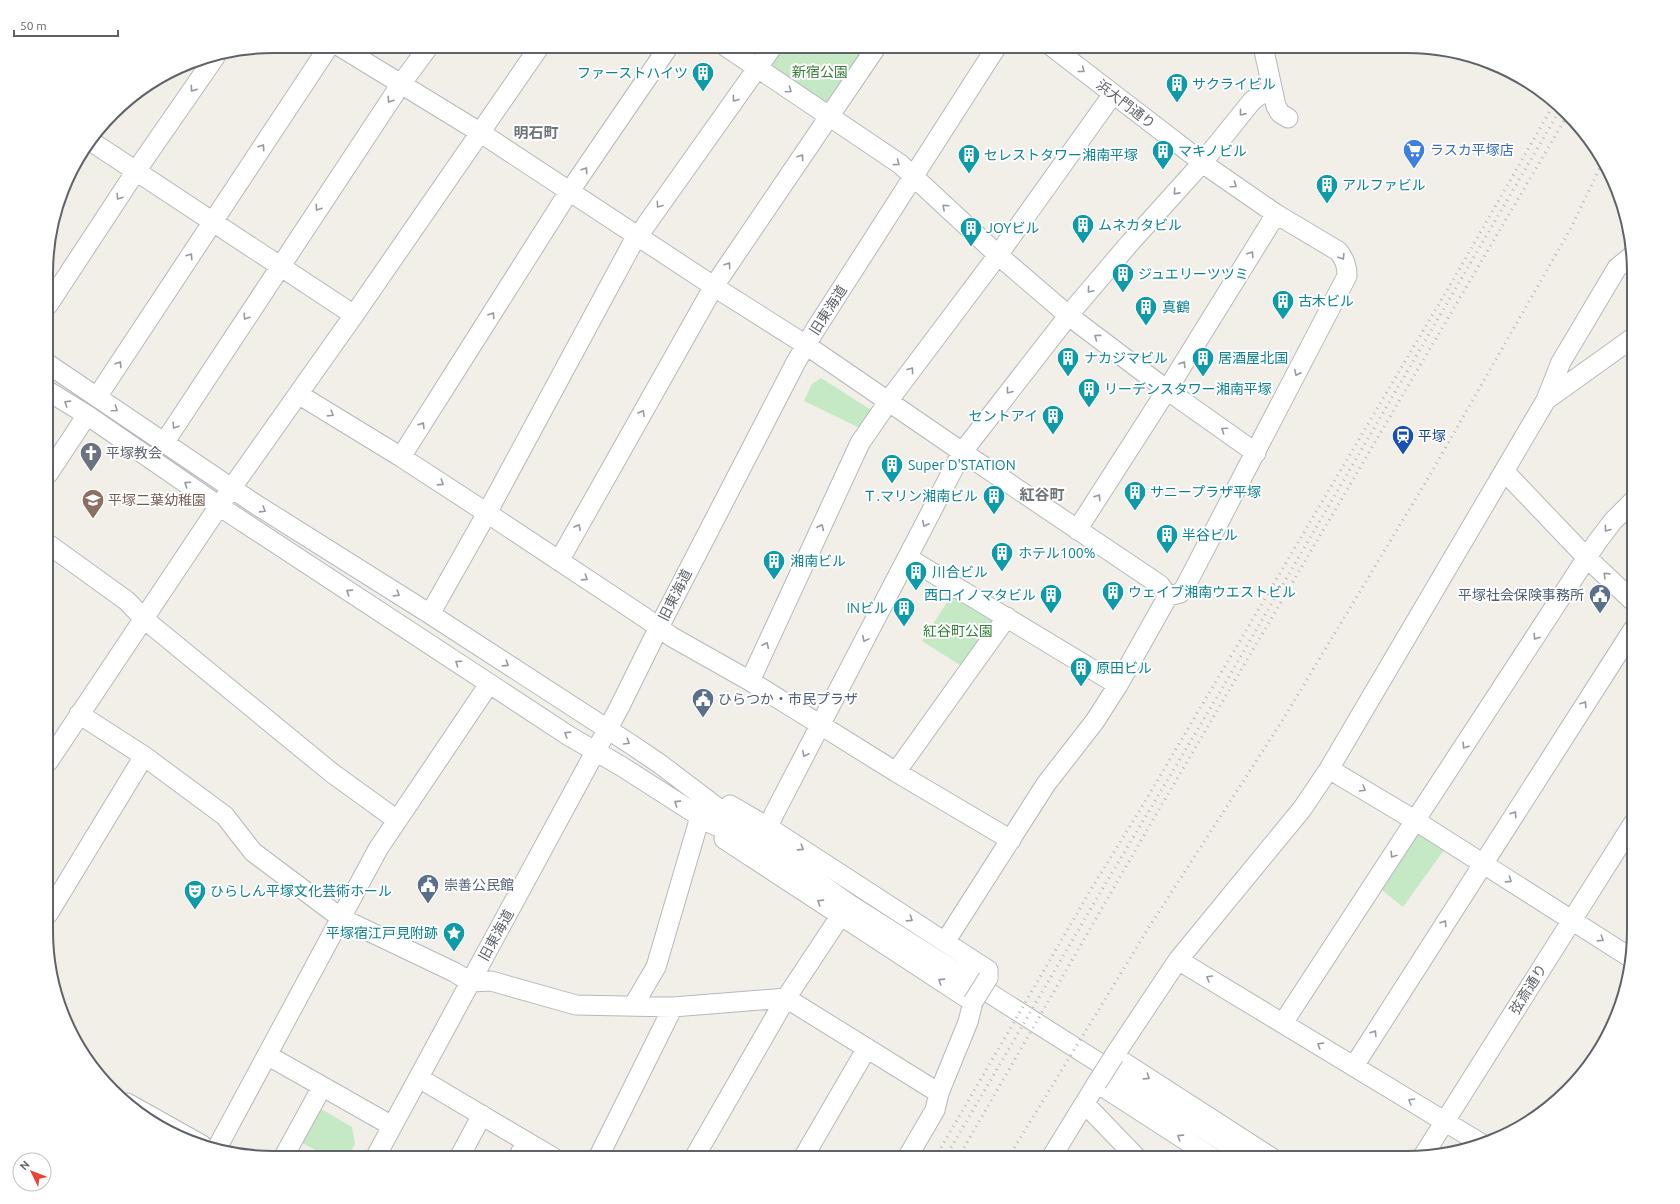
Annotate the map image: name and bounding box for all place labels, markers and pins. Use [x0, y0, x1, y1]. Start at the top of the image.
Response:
building icon: ファーストハイツ [690, 60, 716, 93]
place label: ファーストハイツ [577, 65, 688, 81]
building icon: サクライビル [1164, 71, 1190, 104]
place label: サクライビル [1192, 76, 1276, 92]
supermarket icon: ラスカ平塚店 [1401, 137, 1427, 170]
building icon: マキノビル [1150, 138, 1176, 171]
building icon: セレストタワー湘南平塚 [956, 142, 982, 175]
place label: ラスカ平塚店 [1430, 142, 1514, 158]
place label: マキノビル [1178, 143, 1247, 159]
place label: セレストタワー湘南平塚 [984, 147, 1138, 163]
building icon: アルファビル [1314, 172, 1340, 205]
place label: アルファビル [1342, 177, 1426, 193]
building icon: ムネカタビル [1070, 212, 1096, 245]
building icon: JOYビル [958, 215, 984, 248]
place label: ムネカタビル [1098, 217, 1182, 233]
place label: JOYビル [986, 220, 1039, 236]
building icon: ジュエリーツツミ [1110, 261, 1136, 294]
place label: ジュエリーツツミ [1138, 266, 1249, 282]
building icon: 古木ビル [1270, 288, 1296, 321]
place label: 古木ビル [1298, 293, 1354, 309]
building icon: 真鶴 [1133, 294, 1159, 327]
place label: 真鶴 [1162, 299, 1190, 315]
building icon: ナカジマビル [1055, 345, 1081, 378]
building icon: 居酒屋北国 [1190, 345, 1216, 378]
place label: ナカジマビル [1084, 350, 1168, 366]
place label: 居酒屋北国 [1218, 350, 1288, 366]
building icon: リーデンスタワー湘南平塚 [1076, 376, 1102, 409]
place label: リーデンスタワー湘南平塚 [1104, 381, 1272, 397]
building icon: セントアイ [1040, 403, 1066, 436]
place label: セントアイ [969, 408, 1038, 424]
station icon: 平塚 [1390, 423, 1416, 456]
place label: 平塚 [1418, 428, 1446, 444]
church icon: 平塚教会 [78, 440, 104, 473]
place label: 平塚教会 [106, 445, 162, 461]
building icon: Super D'STATION [879, 452, 905, 485]
place label: Super D'STATION [908, 457, 1016, 473]
building icon: サニープラザ平塚 [1122, 479, 1148, 512]
building icon: Ｔ.マリン湘南ビル [981, 483, 1007, 516]
place label: サニープラザ平塚 [1150, 484, 1261, 500]
school or university icon: 平塚二葉幼稚園 [80, 487, 106, 520]
place label: Ｔ.マリン湘南ビル [863, 488, 978, 504]
place label: 平塚二葉幼稚園 [108, 492, 206, 508]
building icon: 半谷ビル [1154, 522, 1180, 555]
place label: 半谷ビル [1182, 527, 1238, 543]
building icon: ホテル100% [989, 540, 1015, 573]
place label: ホテル100% [1018, 545, 1095, 561]
building icon: 湘南ビル [761, 548, 787, 581]
place label: 湘南ビル [790, 553, 846, 569]
building icon: 川合ビル [903, 559, 929, 592]
place label: 川合ビル [932, 564, 988, 580]
building icon: ウェイブ湘南ウエストビル [1100, 579, 1126, 612]
building icon: 西口イノマタビル [1038, 582, 1064, 615]
public building icon: 平塚社会保険事務所 [1587, 582, 1613, 615]
place label: ウェイブ湘南ウエストビル [1128, 584, 1296, 600]
place label: 西口イノマタビル [924, 587, 1036, 603]
place label: 平塚社会保険事務所 [1458, 587, 1584, 603]
building icon: INビル [891, 595, 917, 628]
place label: INビル [846, 600, 888, 616]
building icon: 原田ビル [1068, 655, 1094, 688]
place label: 原田ビル [1096, 660, 1152, 676]
public building icon: ひらつか・市民プラザ [690, 686, 716, 719]
place label: ひらつか・市民プラザ [718, 691, 858, 707]
public building icon: 崇善公民館 [415, 872, 441, 905]
place label: 崇善公民館 [444, 877, 514, 893]
theatre icon: ひらしん平塚文化芸術ホール [182, 878, 208, 911]
place label: ひらしん平塚文化芸術ホール [210, 883, 392, 899]
place icon: 平塚宿江戸見附跡 [441, 920, 467, 953]
place label: 平塚宿江戸見附跡 [326, 925, 438, 941]

